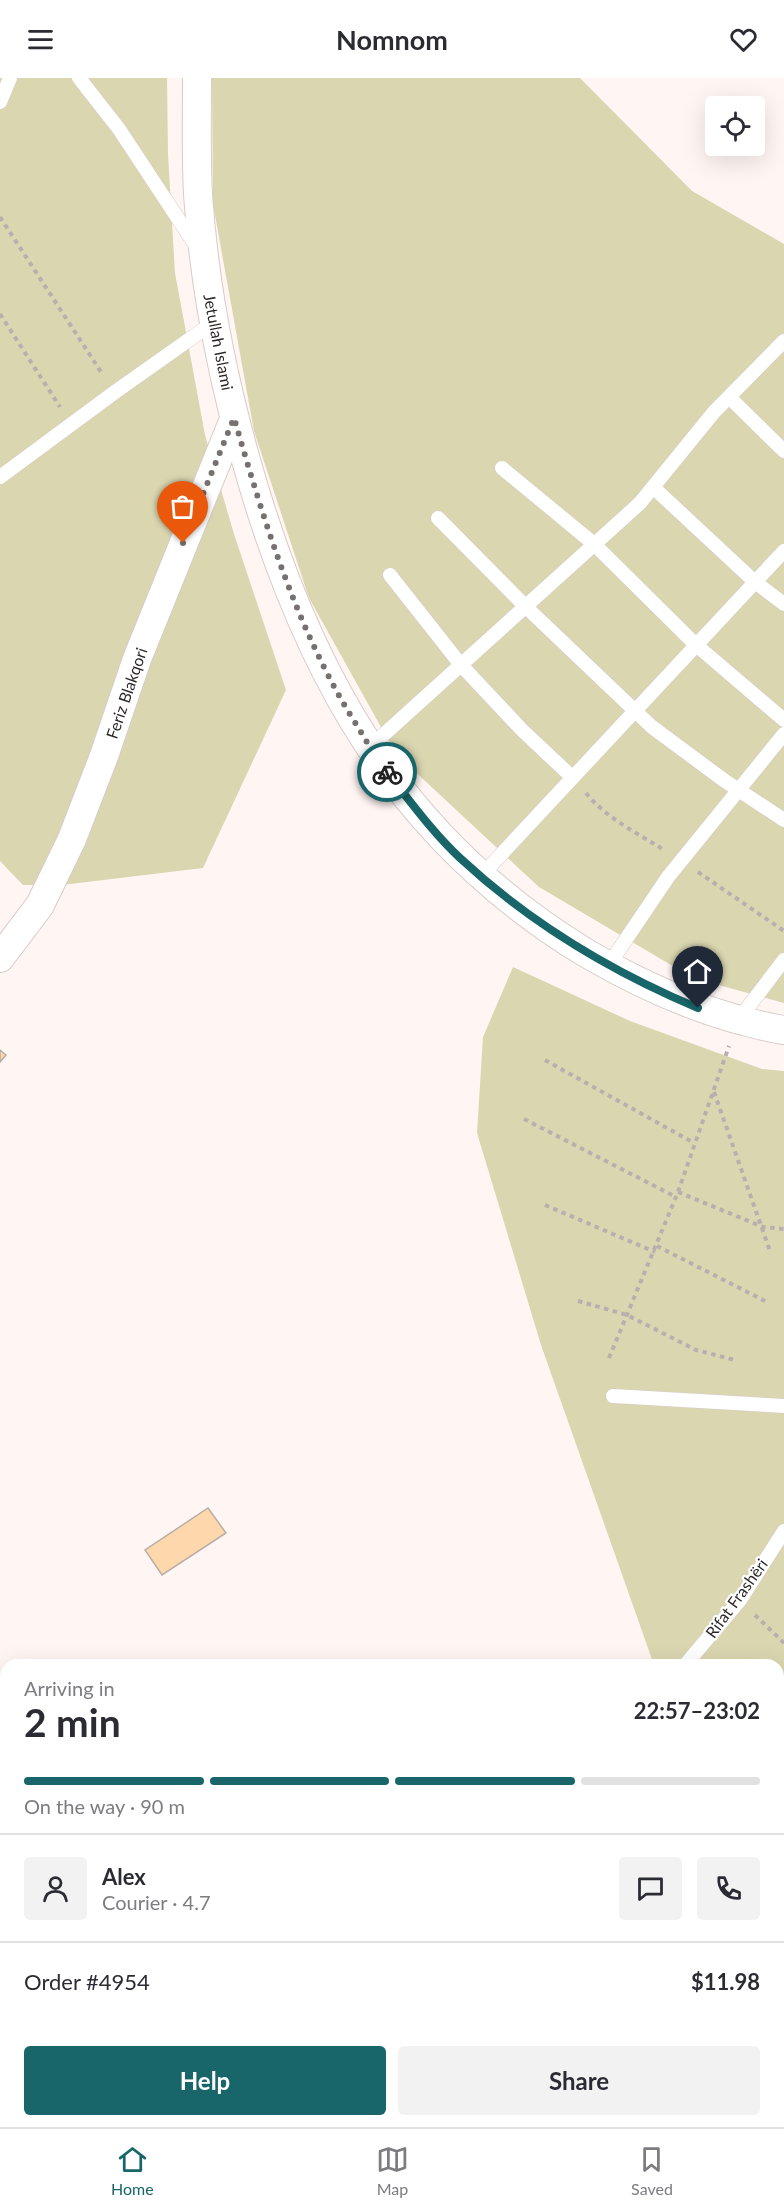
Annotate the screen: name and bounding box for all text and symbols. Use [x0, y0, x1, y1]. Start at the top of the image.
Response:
icon: menu [24, 23, 57, 56]
text: Nomnom [336, 23, 448, 56]
icon: heart [727, 23, 760, 56]
map controls [705, 96, 765, 156]
button: locate [705, 96, 765, 156]
street label: Jetullah Islami [200, 292, 238, 392]
pin [157, 481, 208, 543]
icon: bag [166, 490, 199, 523]
street label: Feriz Blakqori [102, 645, 150, 741]
courier [357, 742, 417, 802]
icon: bike [371, 756, 404, 789]
pin [672, 946, 723, 1008]
icon: home [681, 955, 714, 988]
street label: Rifat Frashëri [701, 1555, 771, 1641]
text: Arriving in [24, 1676, 115, 1700]
text: 22:57–23:02 [634, 1697, 760, 1724]
text: 2 min [24, 1699, 121, 1745]
text: On the way · 90 m [24, 1794, 185, 1818]
button: person [24, 1857, 87, 1920]
button: chat [619, 1857, 682, 1920]
button: phone [697, 1857, 760, 1920]
text: Alex [102, 1863, 146, 1890]
text: Courier · 4.7 [102, 1890, 211, 1914]
text: Order #4954 [24, 1968, 150, 1995]
text: $11.98 [691, 1968, 760, 1995]
button: Help [24, 2046, 386, 2115]
button: Share [398, 2046, 760, 2115]
tab: Home [111, 2143, 154, 2198]
tab: Map [376, 2143, 409, 2198]
tab: Saved [631, 2143, 673, 2198]

